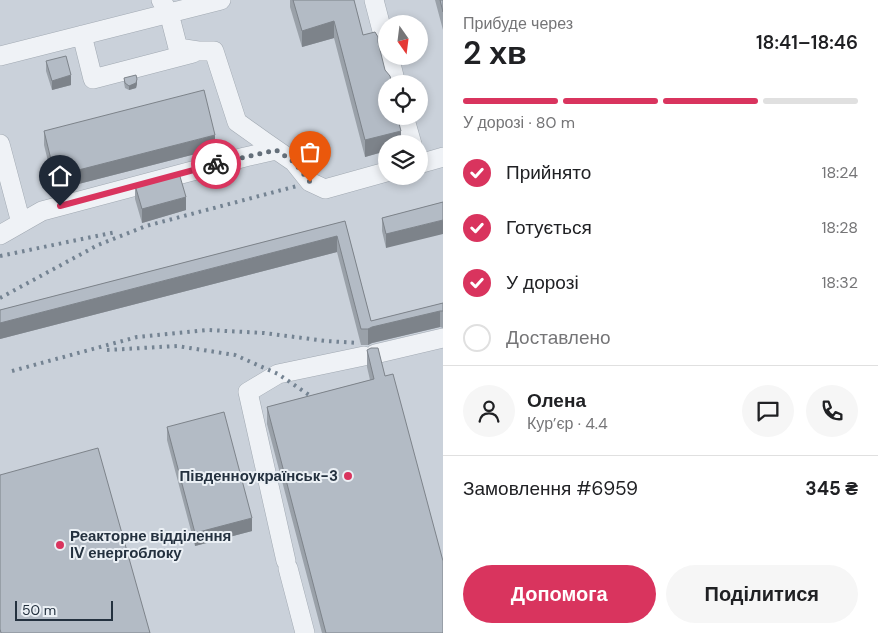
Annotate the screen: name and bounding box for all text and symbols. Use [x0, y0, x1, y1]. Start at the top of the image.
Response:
text: Прибуде через [463, 13, 573, 34]
north arrow [378, 15, 428, 65]
map controls [378, 15, 428, 185]
text: 18:41–18:46 [756, 30, 858, 55]
text: 2 хв [463, 32, 527, 74]
button: locate [378, 75, 428, 125]
text: У дорозі · 80 m [463, 112, 575, 133]
pin [289, 131, 331, 182]
button: layers [378, 135, 428, 185]
icon: bag [296, 138, 324, 166]
courier [191, 139, 241, 189]
icon: bike [202, 150, 230, 178]
pin [39, 155, 81, 206]
icon: check [463, 159, 491, 187]
text: Прийнято [506, 160, 591, 185]
icon: home [46, 162, 74, 190]
text: 18:24 [821, 162, 858, 183]
icon: check [463, 214, 491, 242]
text: Готується [506, 215, 592, 240]
text: 18:28 [821, 217, 858, 238]
icon: check [463, 269, 491, 297]
text: У дорозі [506, 270, 579, 295]
text: 18:32 [821, 272, 858, 293]
text: Доставлено [506, 325, 611, 350]
button: person [463, 385, 515, 437]
button: chat [742, 385, 794, 437]
button: phone [806, 385, 858, 437]
text: Олена [527, 388, 586, 413]
text: Кур’єр · 4.4 [527, 413, 608, 434]
place label: Південноукраїнськ-3 [179, 466, 338, 486]
marker: Південноукраїнськ-3 [342, 470, 354, 482]
text: Замовлення #6959 [463, 476, 638, 501]
text: 345 ₴ [805, 476, 858, 501]
place label: Реакторне відділення IV енергоблоку [70, 526, 231, 563]
marker: Реакторне відділення IV енергоблоку [54, 539, 66, 551]
button: Допомога [463, 565, 656, 623]
button: Поділитися [666, 565, 858, 623]
scale bar [15, 598, 112, 621]
text: 50 m [22, 601, 56, 619]

